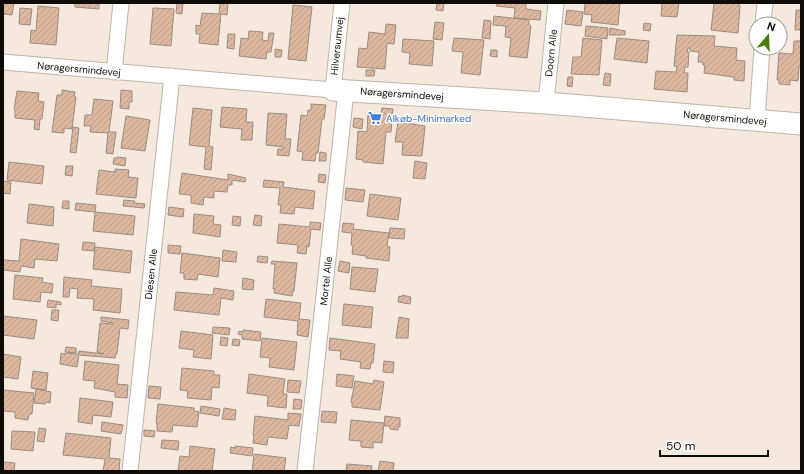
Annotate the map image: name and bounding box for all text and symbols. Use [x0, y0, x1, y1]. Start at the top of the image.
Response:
street label: Hilversumvej [327, 16, 347, 76]
north arrow [748, 16, 788, 56]
text: N [765, 19, 777, 34]
street label: Doorn Alle [542, 28, 560, 77]
street label: Nøragersmindevej [37, 59, 121, 79]
street label: Nøragersmindevej [360, 85, 444, 103]
street label: Nøragersmindevej [683, 108, 767, 128]
supermarket icon: Alkøb-Minimarked [367, 110, 383, 126]
place label: Alkøb-Minimarked [386, 112, 471, 125]
street label: Diesen Alle [142, 248, 160, 300]
street label: Mortel Alle [317, 256, 335, 306]
scale bar [660, 432, 768, 458]
text: 50 m [666, 438, 695, 454]

